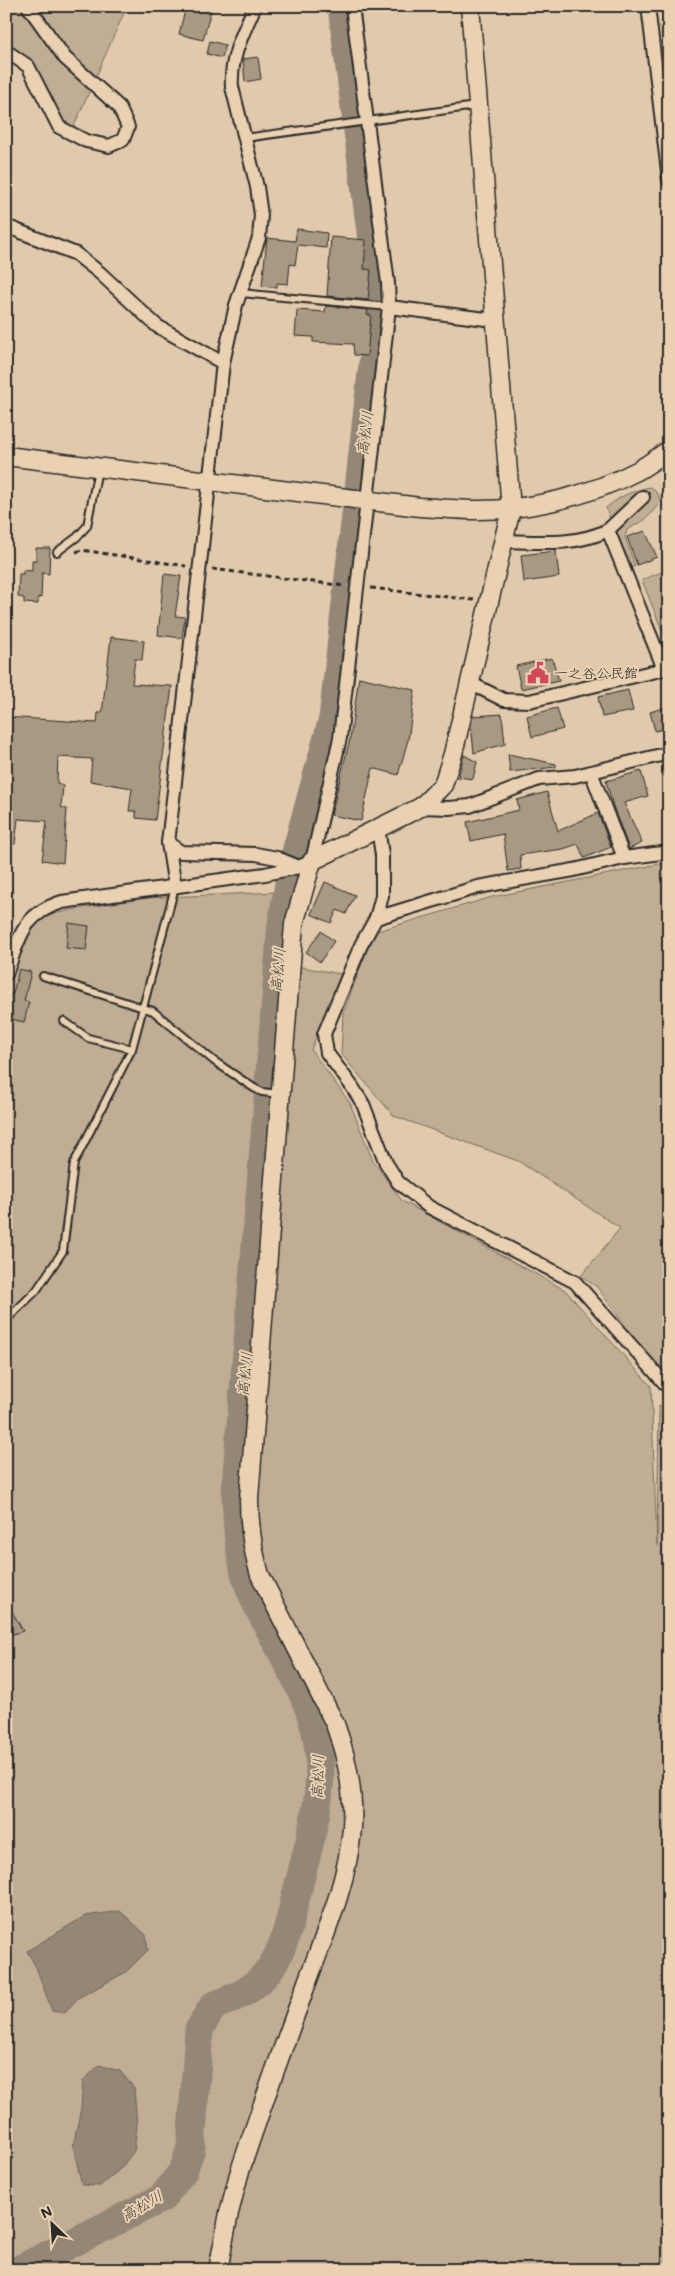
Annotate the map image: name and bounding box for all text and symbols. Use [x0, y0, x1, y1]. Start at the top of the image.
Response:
water label: 高松川 [351, 409, 377, 456]
public building icon: 一之谷公民館 [525, 660, 551, 686]
place label: 一之谷公民館 [554, 663, 638, 682]
water label: 高松川 [265, 947, 289, 993]
water label: 高松川 [232, 1351, 256, 1397]
water label: 高松川 [307, 1754, 327, 1800]
water label: 高松川 [117, 2185, 166, 2225]
north arrow [28, 2198, 78, 2248]
text: N [37, 2201, 55, 2223]

